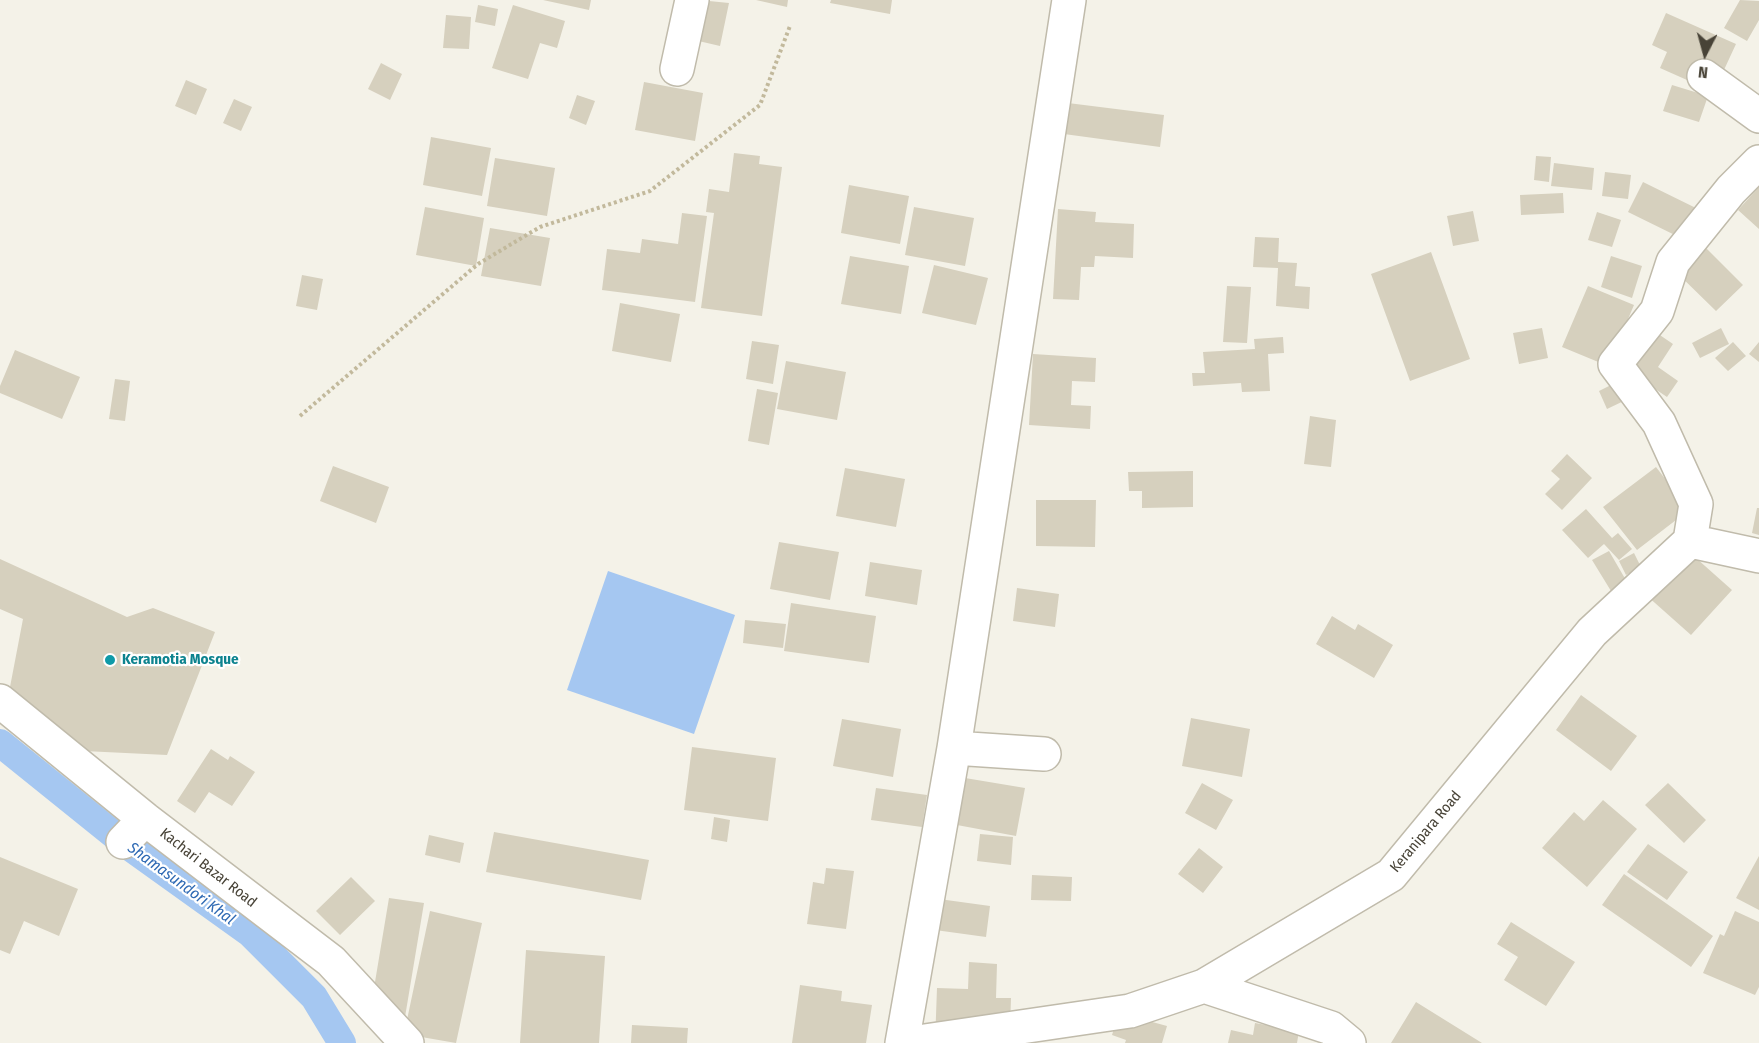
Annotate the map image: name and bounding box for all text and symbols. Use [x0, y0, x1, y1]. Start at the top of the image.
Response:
north arrow [1675, 24, 1735, 84]
text: N [1697, 62, 1709, 82]
place label: Keramotia Mosque [122, 651, 239, 669]
marker: Keramotia Mosque [103, 653, 117, 667]
street label: Keranipara Road [1387, 788, 1465, 876]
street label: Kachari Bazar Road [156, 825, 260, 911]
water label: Shamasundori Khal [124, 839, 238, 929]

